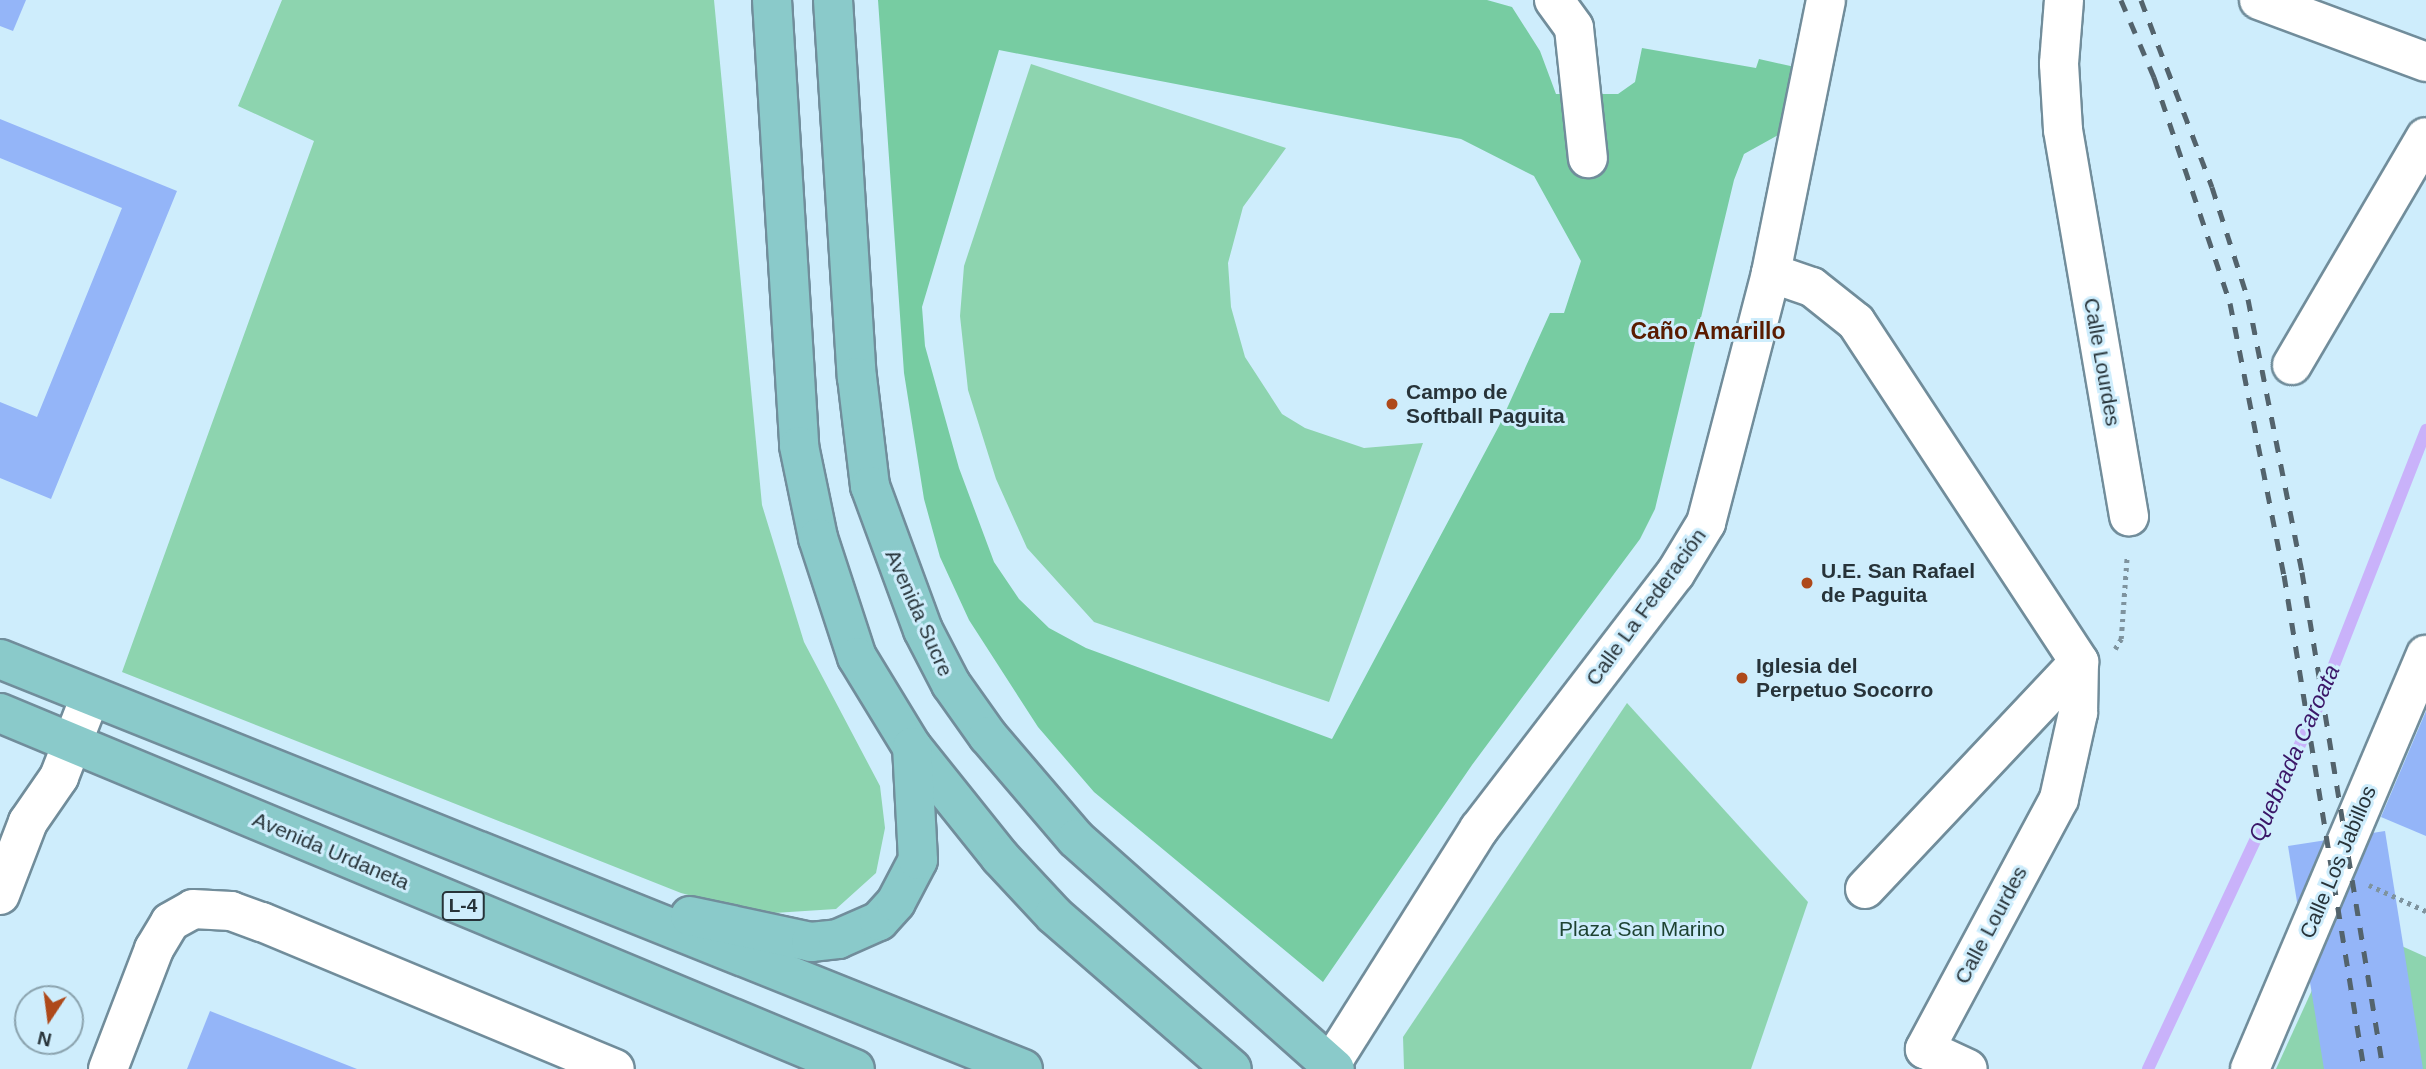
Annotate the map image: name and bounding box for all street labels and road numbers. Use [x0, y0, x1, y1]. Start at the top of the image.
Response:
street label: Calle Lourdes [2078, 296, 2126, 428]
street label: Calle La Federación [1581, 524, 1711, 690]
street label: Avenida Sucre [880, 546, 958, 680]
street label: Calle Los Jabillos [2294, 782, 2382, 942]
street label: Avenida Urdaneta [249, 807, 413, 895]
street label: Calle Lourdes [1949, 862, 2033, 988]
road number: L-4 [440, 890, 486, 922]

